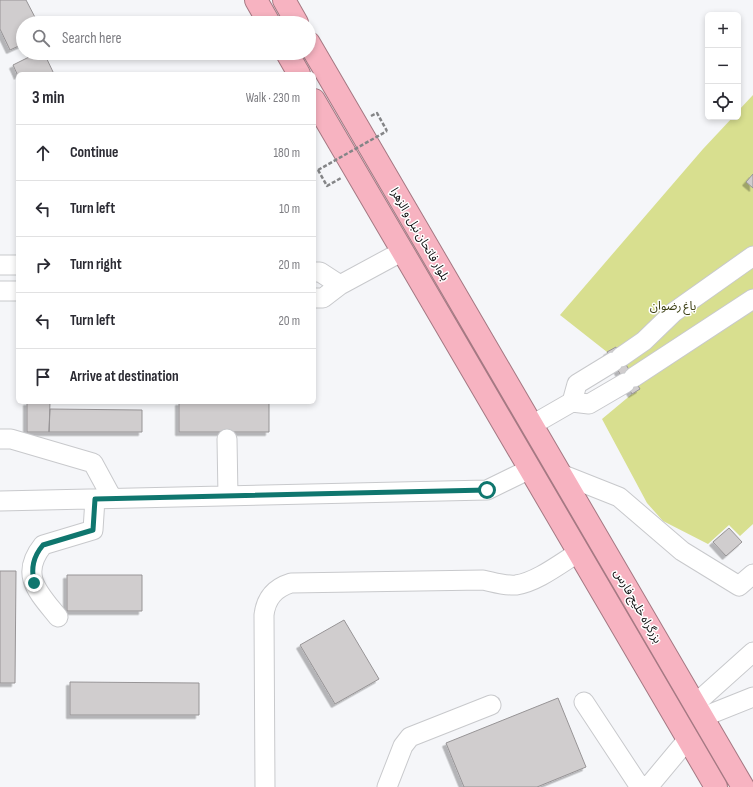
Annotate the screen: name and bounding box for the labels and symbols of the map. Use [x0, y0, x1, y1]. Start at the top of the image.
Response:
street label: بلوار فاتحان نبل و الزهرا [387, 185, 452, 284]
park label: باغ رضوان [650, 299, 696, 315]
route start [478, 481, 496, 499]
street label: بزرگراه خلیج فارس [609, 566, 665, 647]
route end [25, 574, 43, 592]

